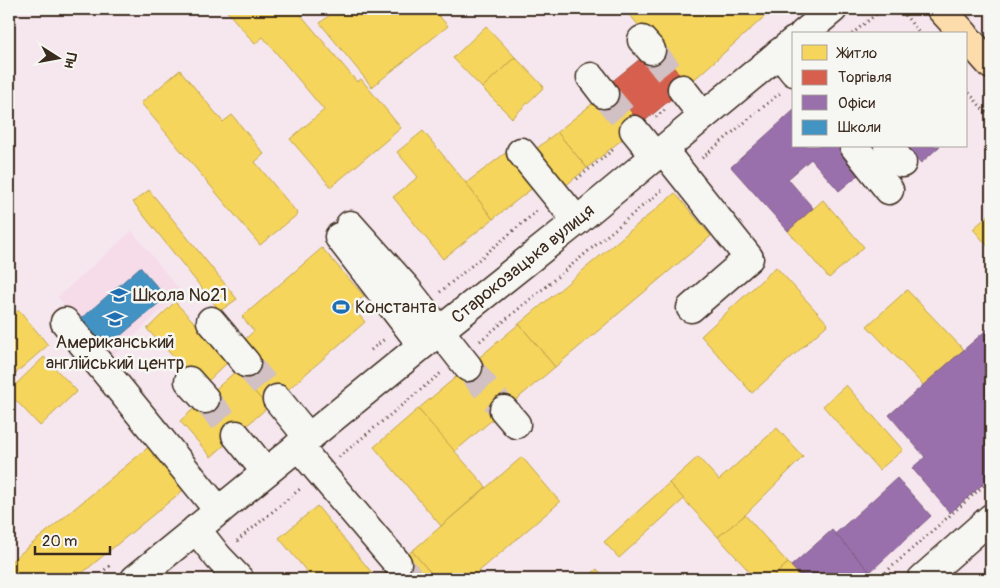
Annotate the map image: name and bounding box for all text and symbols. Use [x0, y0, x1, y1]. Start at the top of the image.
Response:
north arrow [32, 32, 82, 82]
legend [792, 32, 968, 148]
text: Житло [836, 44, 877, 63]
text: Пн [60, 51, 80, 70]
text: Торгівля [838, 68, 892, 87]
text: Офіси [838, 94, 875, 113]
text: Школи [838, 118, 881, 137]
street label: Старокозацька вулиця [447, 199, 599, 329]
place label: Школа №21 [133, 284, 227, 307]
school or university icon: Школа №21 [109, 285, 129, 305]
place label: Константа [355, 296, 437, 319]
sports icon: Константа [331, 297, 351, 317]
school or university icon: Американський англійський центр [105, 309, 125, 329]
place label: Американський англійський центр [46, 331, 184, 375]
scale bar [35, 523, 110, 555]
text: 20 m [42, 532, 77, 551]

